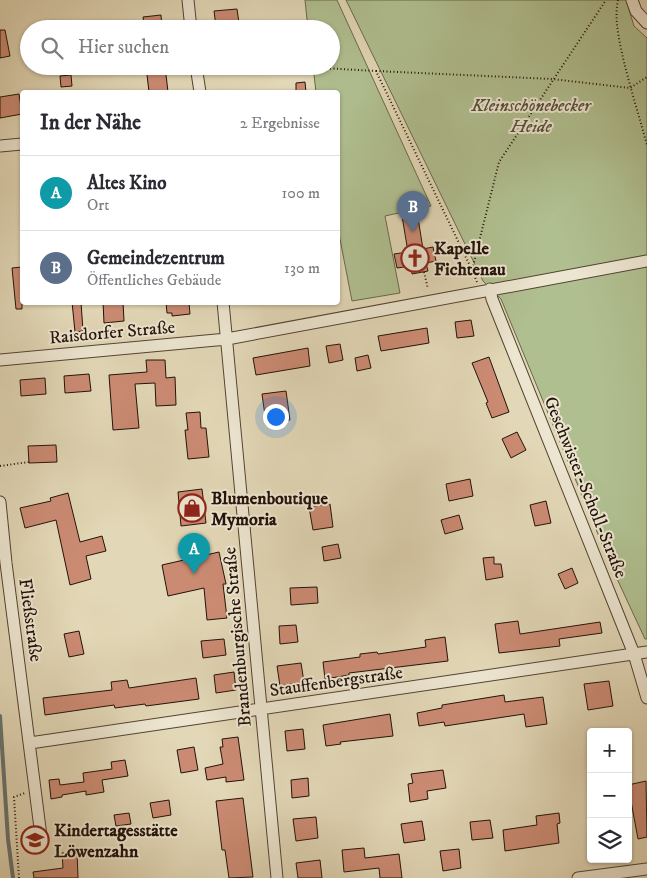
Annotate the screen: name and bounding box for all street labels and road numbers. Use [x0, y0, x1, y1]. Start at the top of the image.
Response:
street label: Raisdorfer Straße [48, 317, 176, 349]
street label: Geschwister-Scholl-Straße [539, 393, 632, 581]
street label: Brandenburgische Straße [219, 546, 257, 728]
street label: Fließstraße [13, 577, 47, 663]
street label: Stauffenbergstraße [268, 662, 404, 702]

